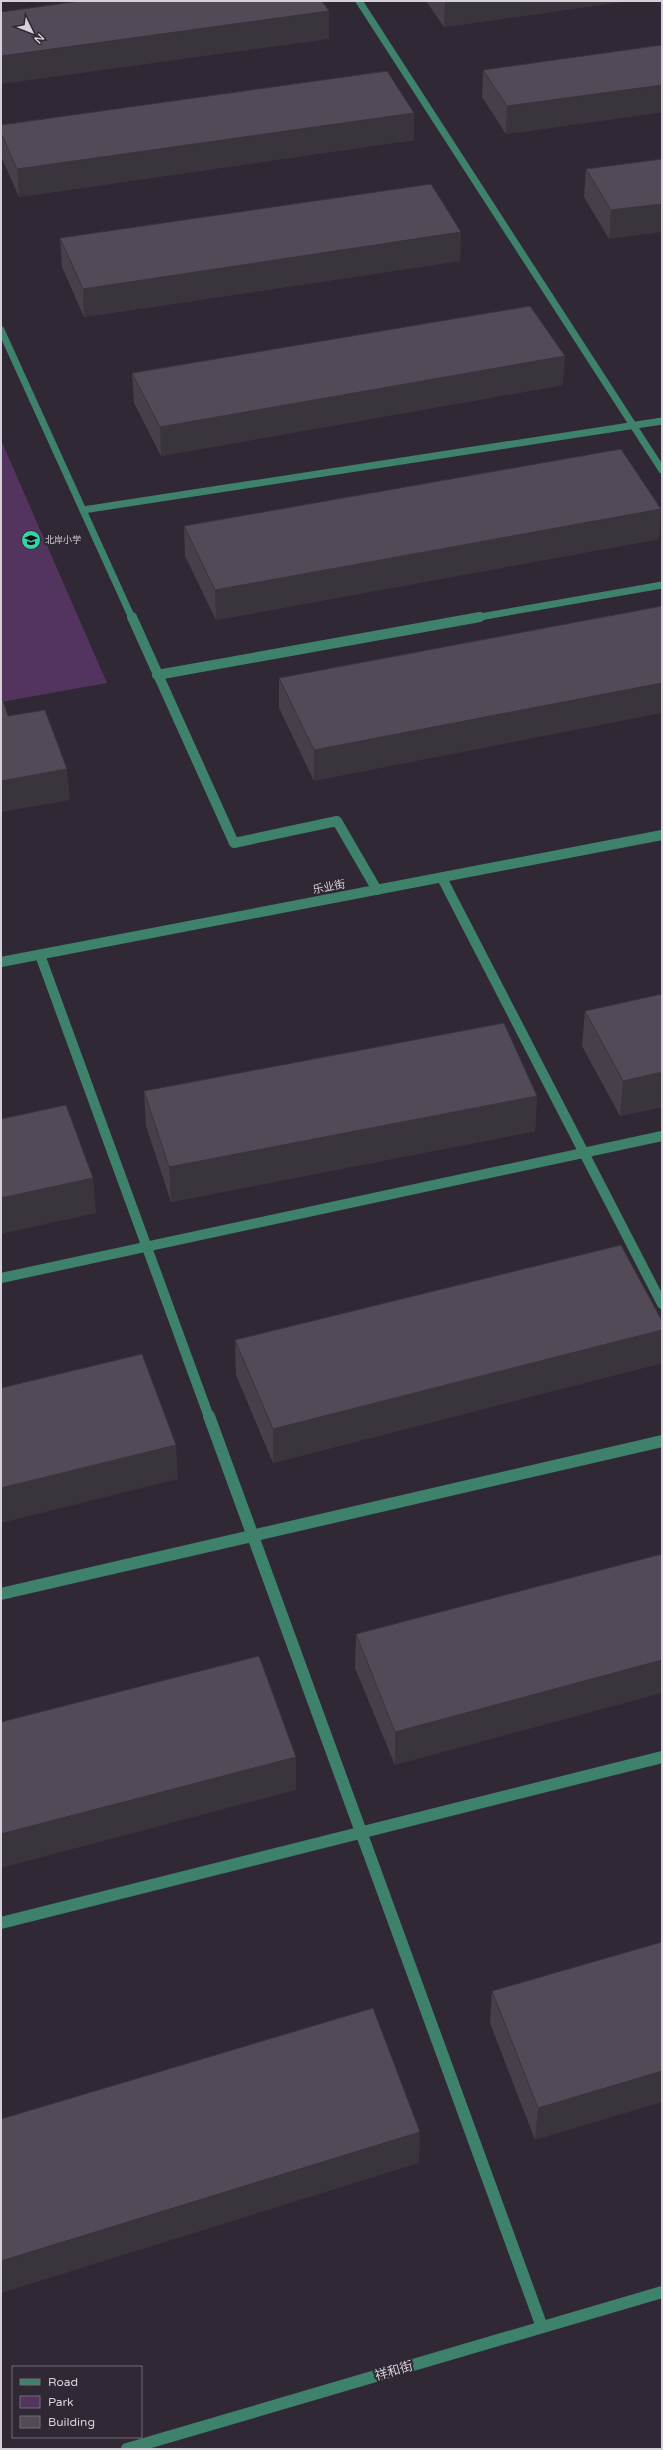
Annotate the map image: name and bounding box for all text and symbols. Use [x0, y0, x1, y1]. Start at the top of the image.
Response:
north arrow [12, 12, 52, 52]
text: N [31, 31, 47, 46]
school or university icon: 北岸小学 [20, 529, 42, 551]
place label: 北岸小学 [45, 535, 81, 546]
street label: 乐业街 [312, 877, 346, 897]
street label: 祥和街 [373, 2358, 415, 2384]
legend [12, 2366, 142, 2438]
text: Road [48, 2375, 78, 2389]
text: Park [48, 2395, 74, 2409]
text: Building [48, 2415, 95, 2429]

